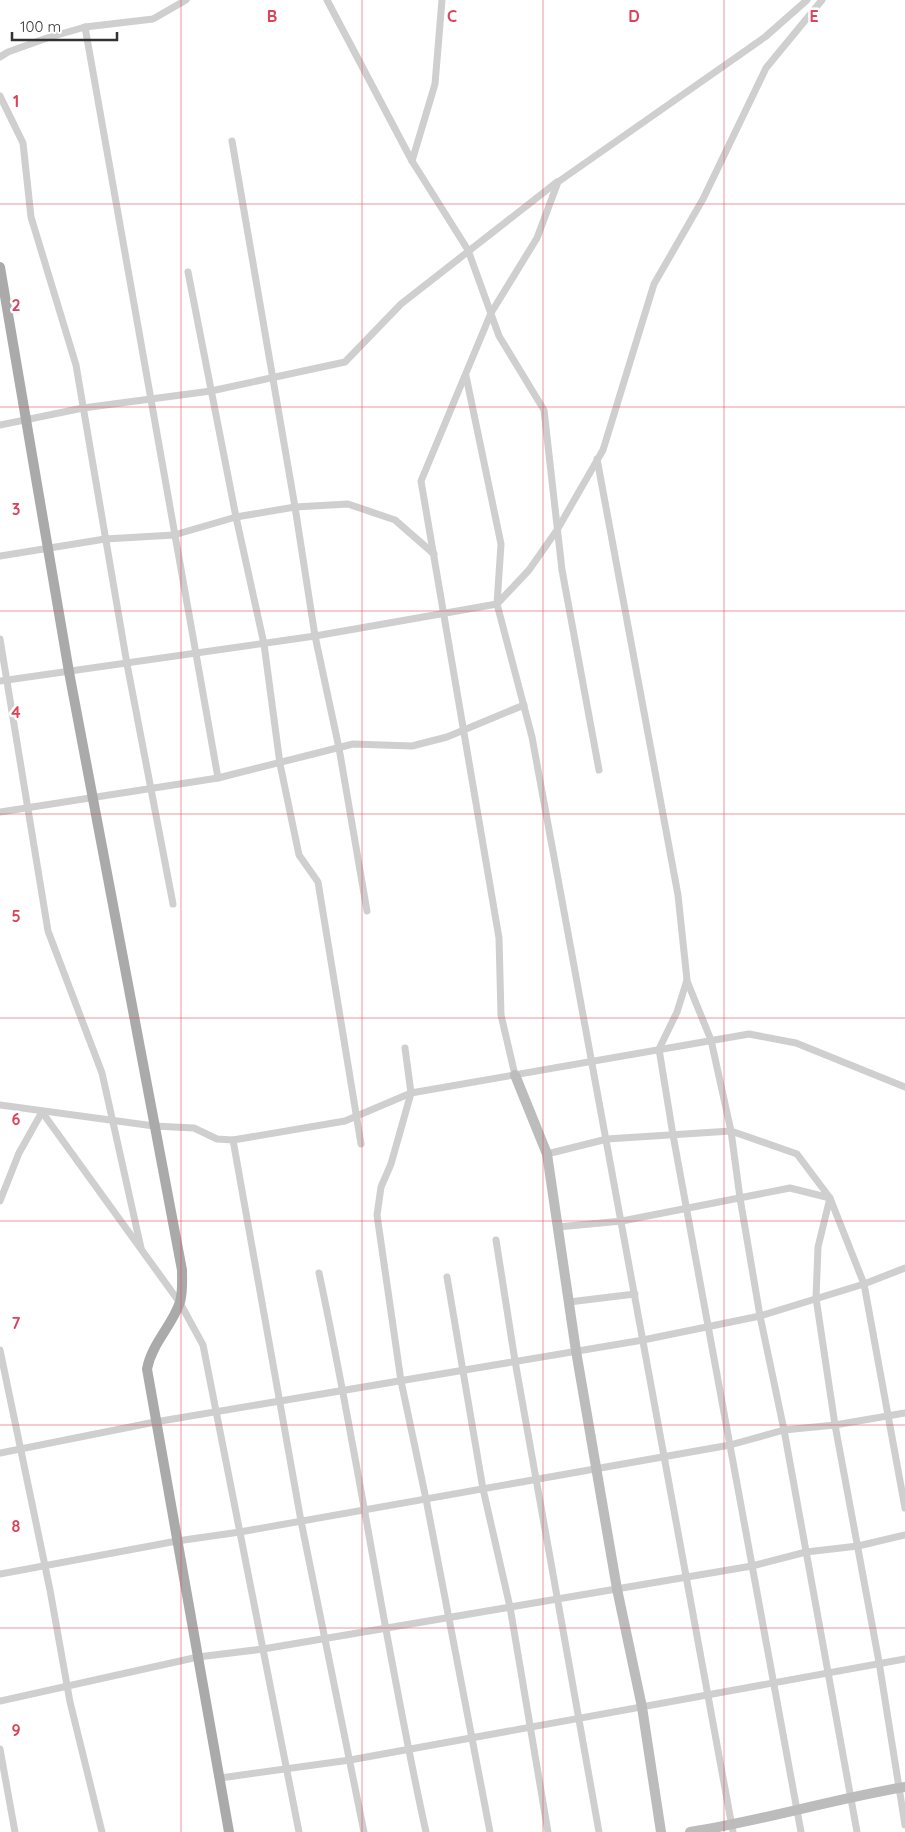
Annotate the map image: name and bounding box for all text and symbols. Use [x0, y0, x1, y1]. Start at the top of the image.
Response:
text: B [267, 6, 277, 26]
text: C [447, 6, 457, 26]
text: D [628, 6, 640, 26]
text: E [809, 6, 819, 26]
scale bar [12, 10, 118, 42]
text: 100 m [20, 17, 61, 36]
text: 1 [13, 91, 19, 111]
text: 2 [11, 295, 21, 315]
text: 3 [12, 499, 20, 519]
text: 4 [11, 702, 21, 722]
text: 5 [11, 906, 21, 926]
text: 6 [12, 1109, 21, 1129]
text: 7 [12, 1313, 21, 1333]
text: 8 [12, 1516, 21, 1536]
text: 9 [11, 1720, 21, 1740]

